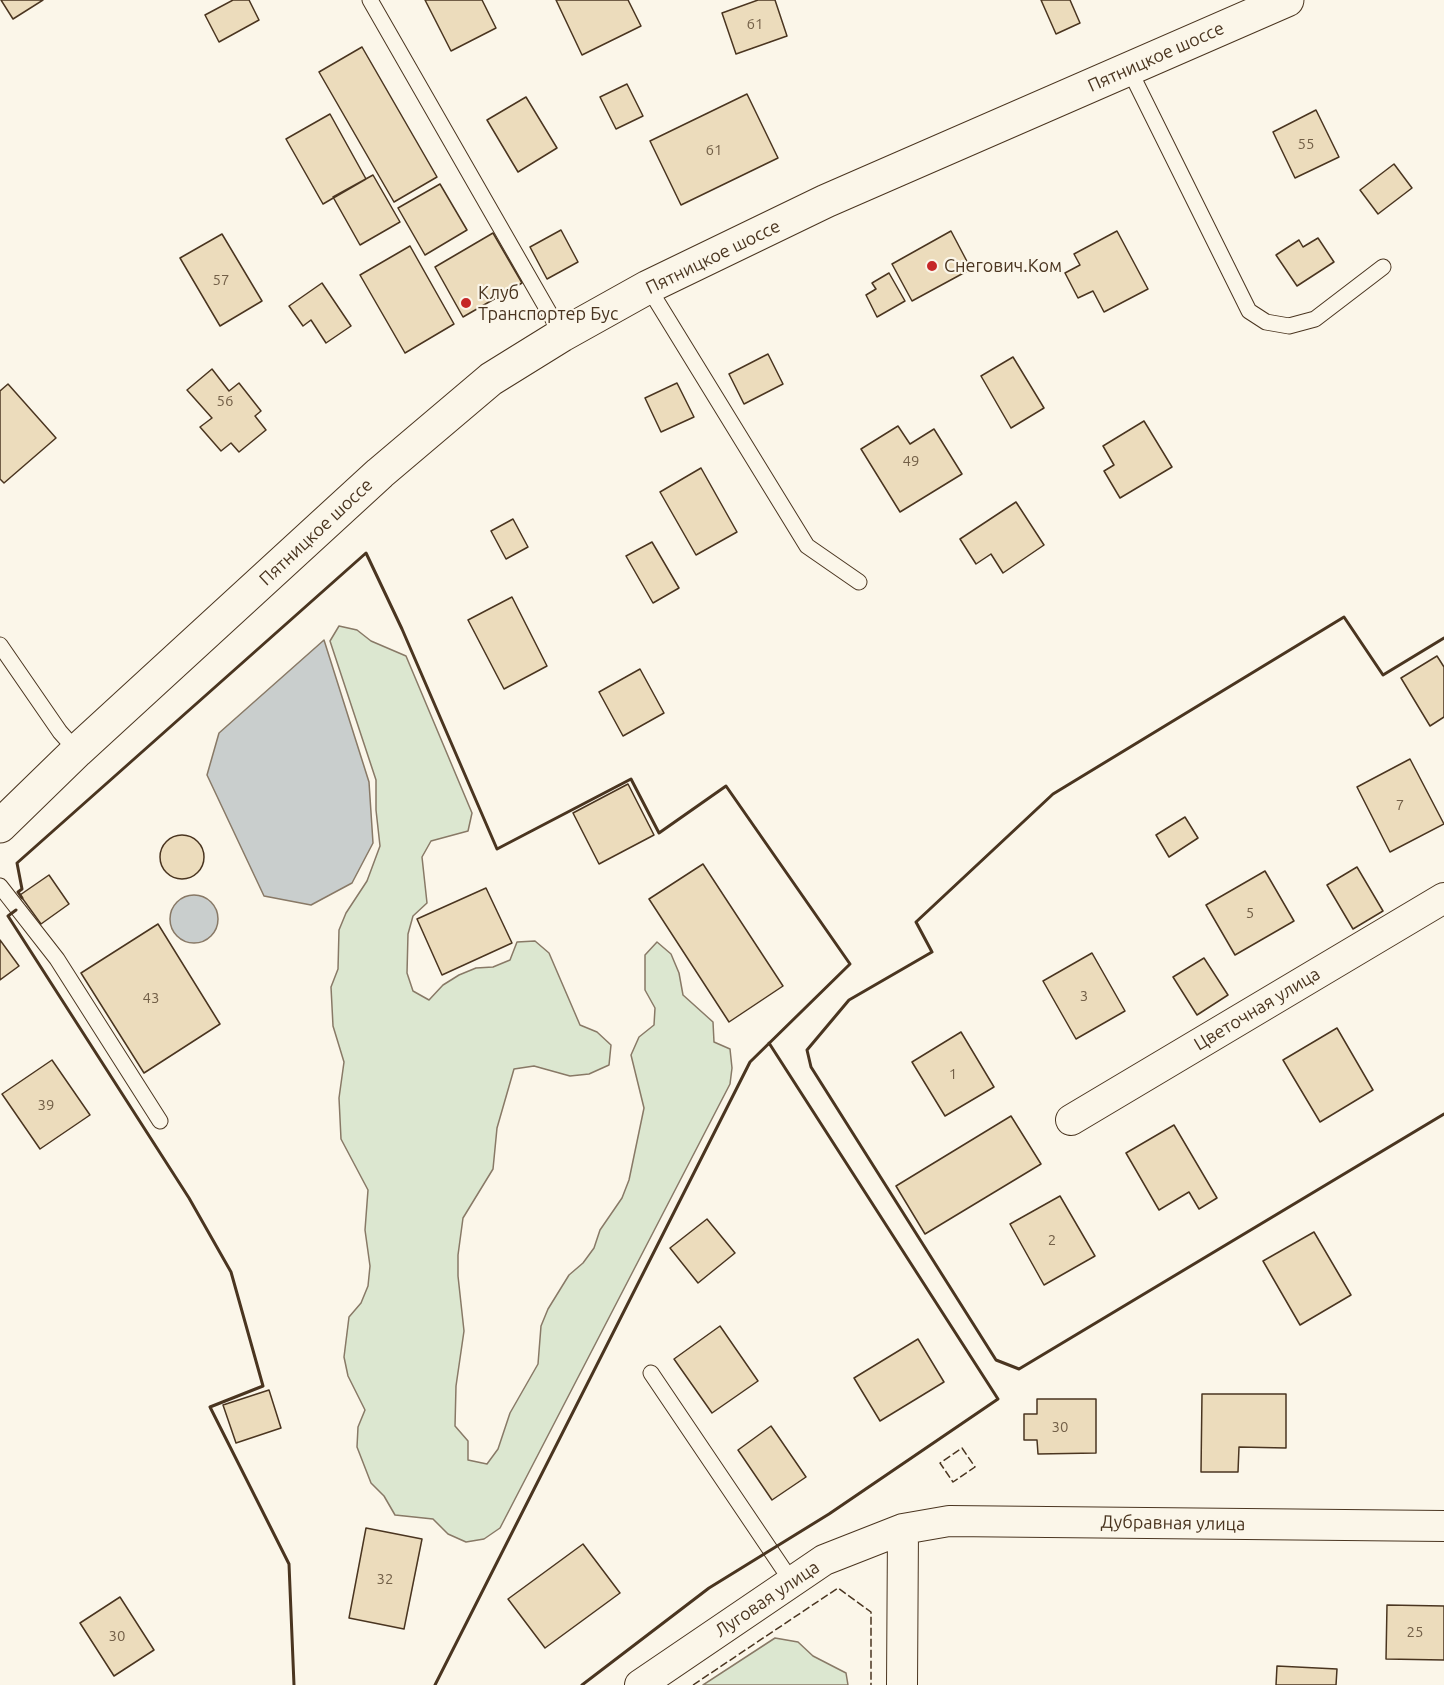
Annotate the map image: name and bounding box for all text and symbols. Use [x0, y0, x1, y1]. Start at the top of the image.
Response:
house number: 61 [747, 15, 763, 33]
street label: Пятницкое шоссе [1084, 17, 1228, 97]
house number: 55 [1298, 135, 1314, 153]
house number: 61 [706, 141, 722, 159]
street label: Пятницкое шоссе [642, 215, 784, 299]
place label: Снегович.Ком [944, 255, 1062, 277]
marker: Снегович.Ком [925, 259, 939, 273]
house number: 57 [213, 271, 229, 289]
place label: Клуб Транспортер Бус [478, 282, 618, 324]
marker: Клуб Транспортер Бус [459, 296, 473, 310]
house number: 56 [217, 392, 233, 410]
house number: 49 [903, 452, 919, 470]
street label: Пятницкое шоссе [255, 474, 377, 590]
house number: 7 [1396, 796, 1404, 814]
house number: 5 [1246, 904, 1254, 922]
street label: Цветочная улица [1190, 963, 1324, 1055]
house number: 3 [1080, 987, 1088, 1005]
house number: 43 [143, 989, 159, 1007]
house number: 1 [949, 1065, 957, 1083]
house number: 39 [38, 1096, 54, 1114]
house number: 2 [1048, 1231, 1056, 1249]
house number: 30 [1052, 1418, 1068, 1436]
street label: Дубравная улица [1100, 1511, 1246, 1535]
street label: Луговая улица [711, 1556, 823, 1642]
house number: 32 [377, 1570, 393, 1588]
house number: 25 [1407, 1623, 1423, 1641]
house number: 30 [109, 1627, 125, 1645]

